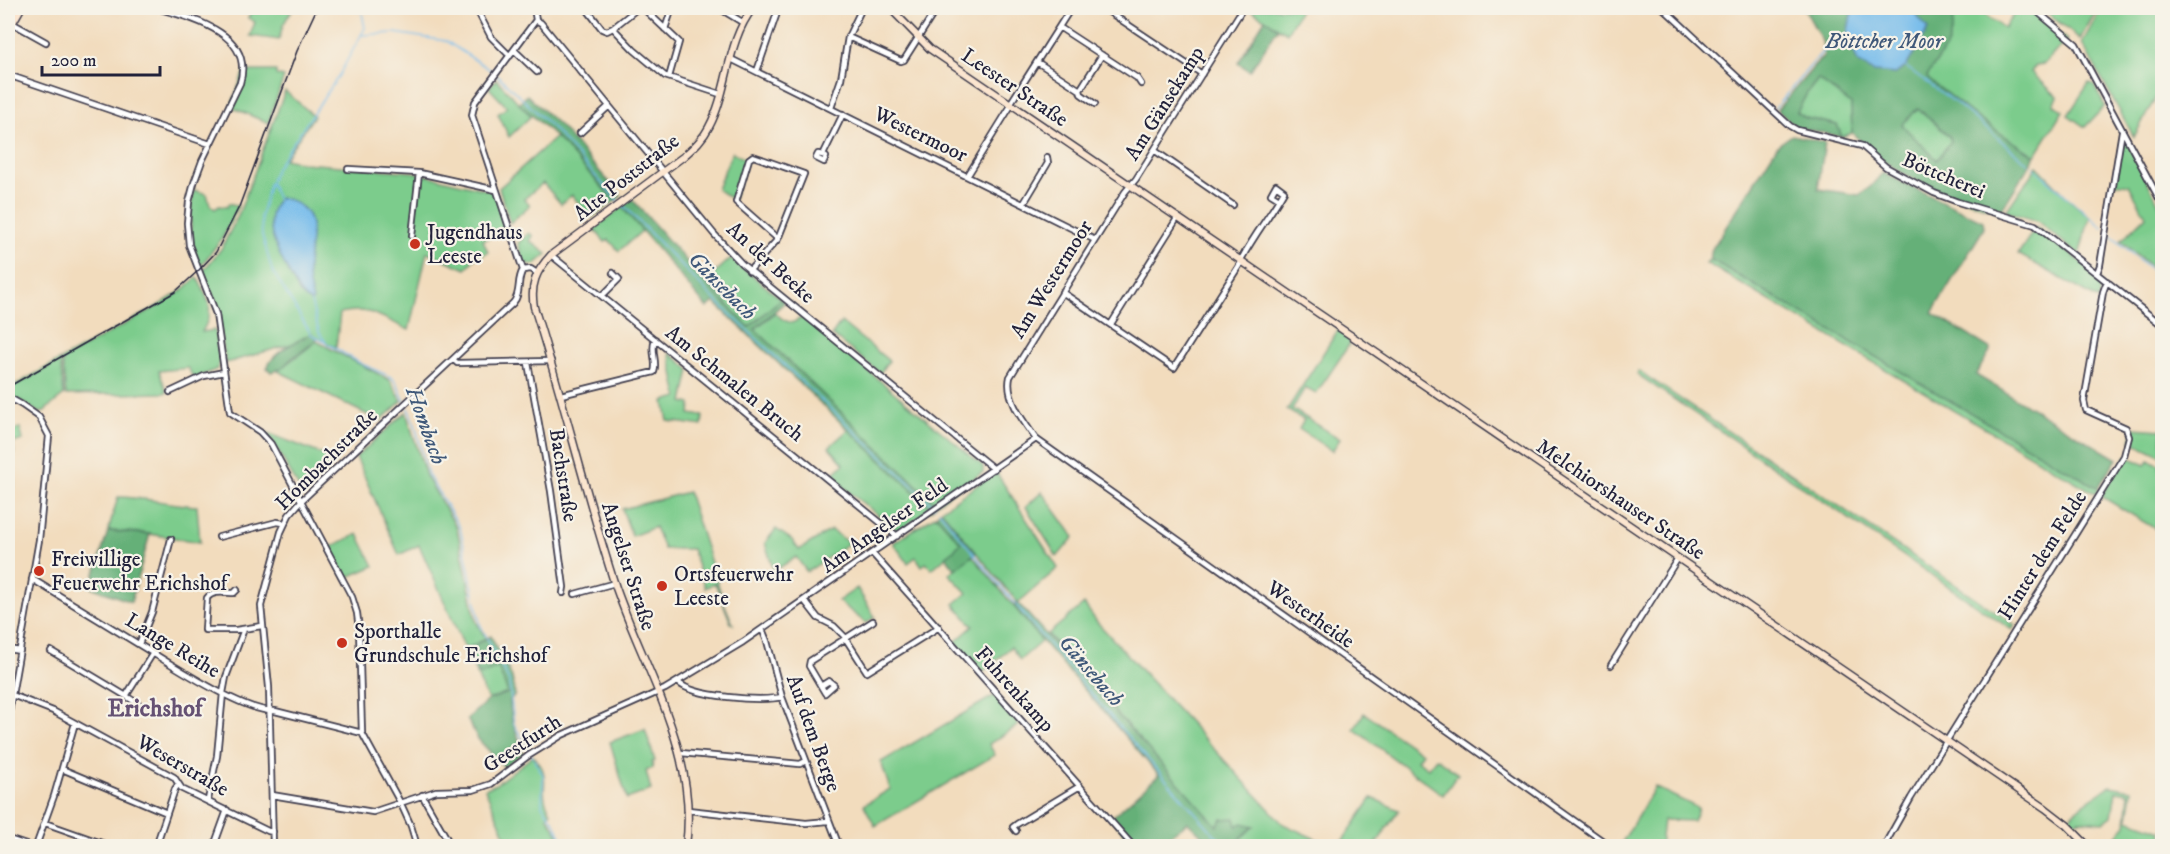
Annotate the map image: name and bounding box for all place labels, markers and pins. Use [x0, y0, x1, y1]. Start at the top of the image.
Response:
place label: Jugendhaus Leeste [425, 220, 523, 270]
marker: Jugendhaus Leeste [408, 237, 422, 251]
place label: Freiwillige Feuerwehr Erichshof [51, 547, 231, 597]
place label: Ortsfeuerwehr Leeste [674, 562, 794, 612]
marker: Freiwillige Feuerwehr Erichshof [32, 564, 46, 578]
marker: Ortsfeuerwehr Leeste [655, 579, 669, 593]
place label: Sporthalle Grundschule Erichshof [354, 619, 551, 669]
marker: Sporthalle Grundschule Erichshof [335, 636, 349, 650]

